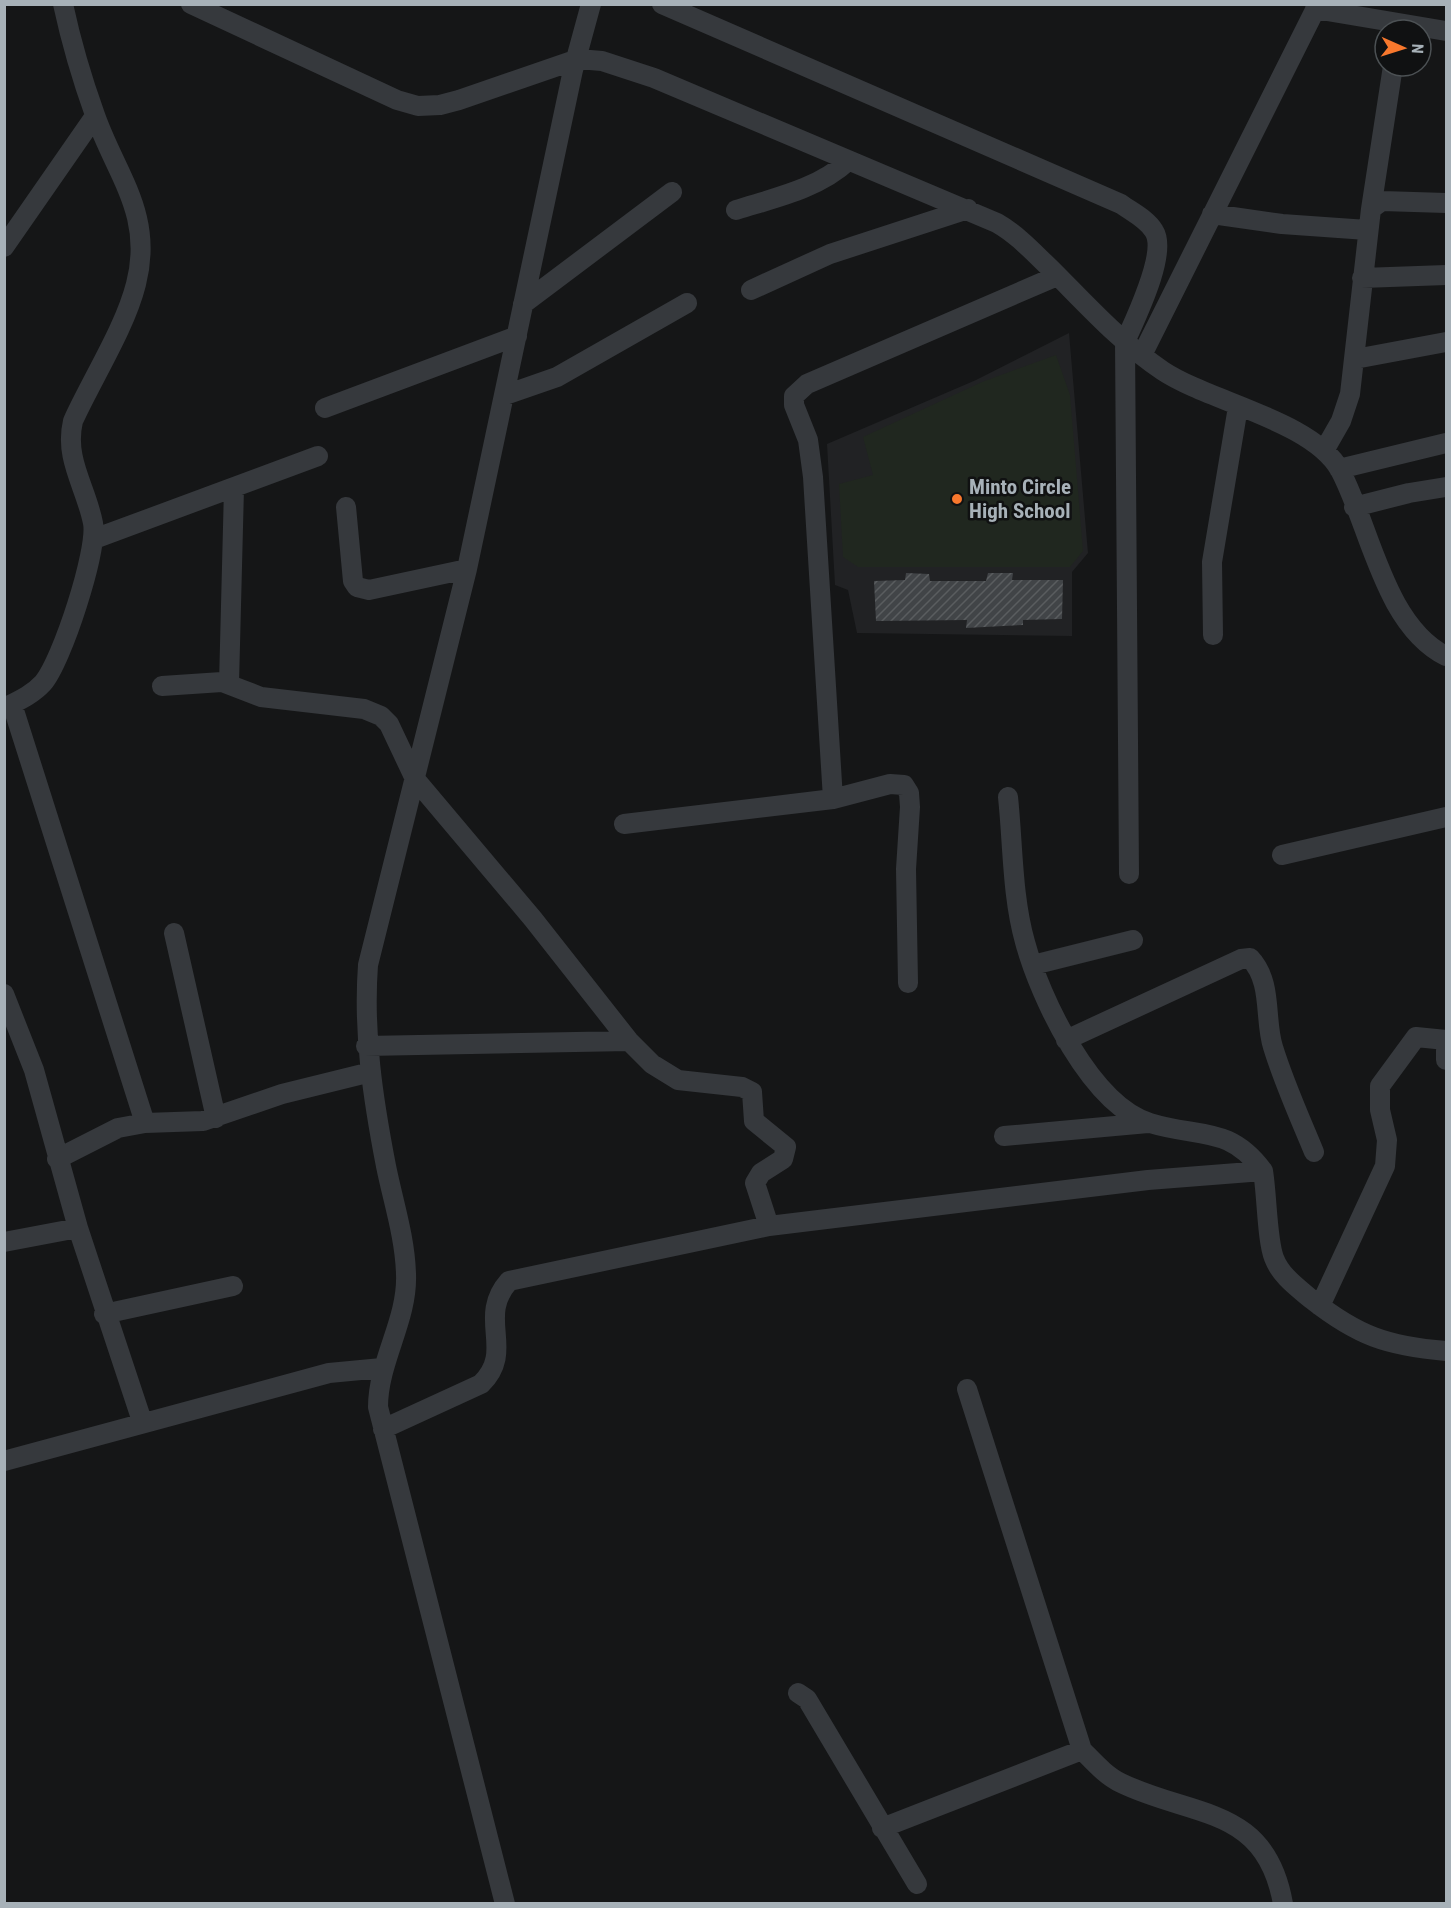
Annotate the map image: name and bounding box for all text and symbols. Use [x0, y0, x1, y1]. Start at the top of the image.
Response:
north arrow [1373, 18, 1433, 78]
text: N [1408, 43, 1427, 54]
place label: Minto Circle High School [969, 475, 1071, 523]
marker: Minto Circle High School [950, 492, 964, 506]

